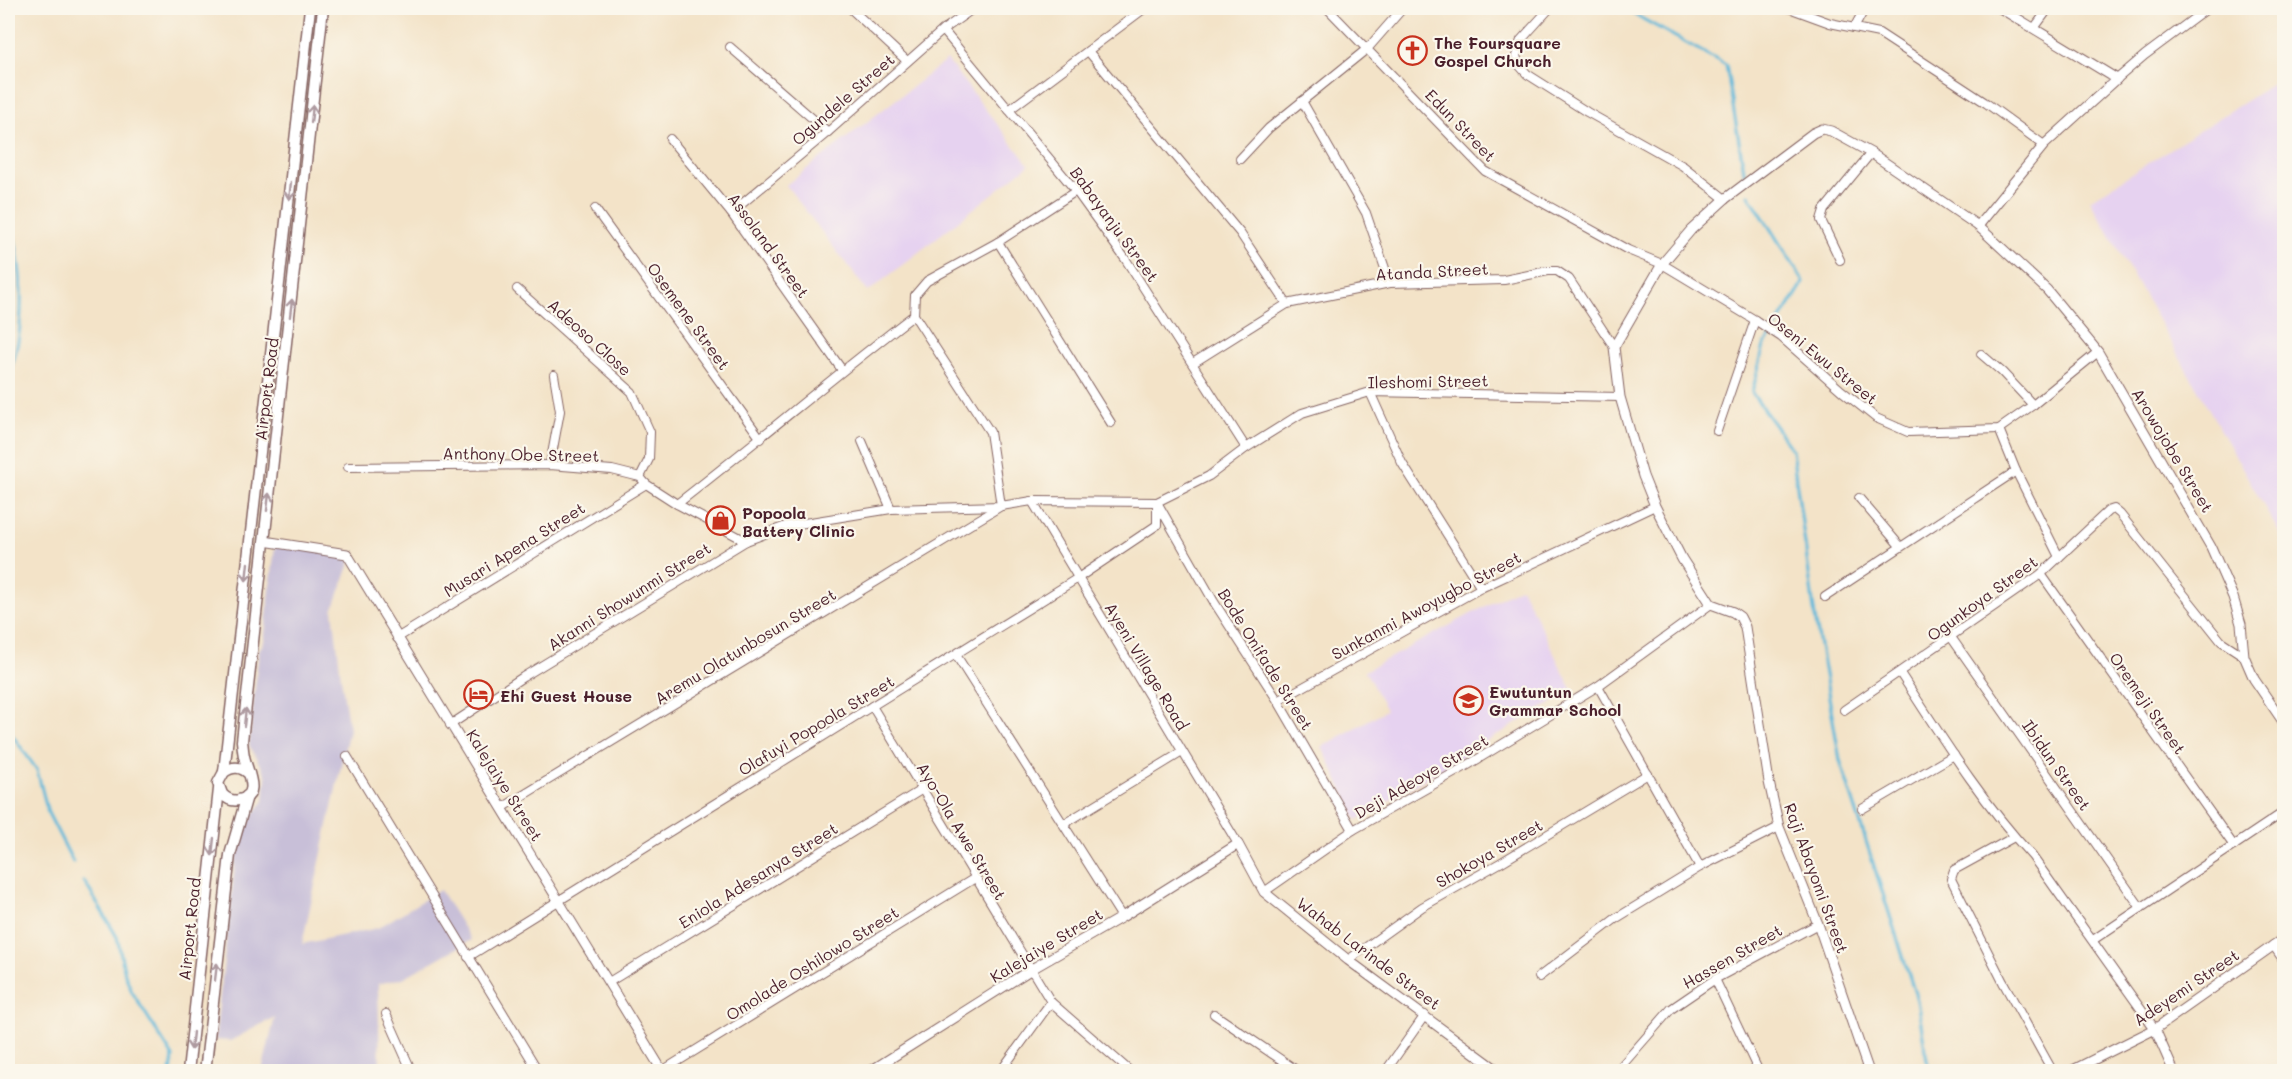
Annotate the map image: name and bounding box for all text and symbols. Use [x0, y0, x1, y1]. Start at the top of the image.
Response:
place label: The Foursquare Gospel Church [1434, 32, 1561, 71]
church icon: The Foursquare Gospel Church [1397, 35, 1429, 67]
street label: Ogundele Street [787, 49, 899, 149]
street label: Edun Street [1421, 84, 1501, 166]
one-way arrow [307, 105, 318, 125]
street label: Babayanju Street [1066, 162, 1164, 286]
one-way arrow [284, 180, 295, 200]
street label: Assoland Street [724, 188, 814, 302]
street label: Osemene Street [643, 258, 735, 374]
street label: Atanda Street [1375, 258, 1489, 284]
street label: Adeoso Close [544, 294, 636, 380]
one-way arrow [285, 299, 296, 319]
street label: Oseni Ewu Street [1764, 307, 1882, 409]
street label: Airport Road [249, 336, 283, 442]
street label: Ileshomi Street [1367, 369, 1489, 393]
street label: Arowojobe Street [2128, 384, 2218, 516]
street label: Anthony Obe Street [443, 442, 599, 466]
one-way arrow [263, 492, 274, 512]
street label: Musari Apena Street [439, 497, 589, 601]
place label: Popoola Battery Clinic [742, 502, 855, 541]
shop icon: Popoola Battery Clinic [705, 505, 737, 537]
street label: Akanni Showunmi Street [543, 537, 715, 655]
street label: Sunkanmi Awoyugbo Street [1328, 546, 1524, 664]
street label: Ogunkoya Street [1922, 551, 2042, 645]
one-way arrow [241, 562, 252, 582]
street label: Aremu Olatunbosun Street [650, 583, 840, 709]
street label: Bode Onifade Street [1214, 584, 1318, 734]
street label: Ayeni Village Road [1101, 598, 1193, 734]
street label: Oremeji Street [2105, 648, 2191, 758]
street label: Olafuyi Popoola Street [734, 670, 898, 780]
hotel icon: Ehi Guest House [463, 679, 495, 711]
place label: Ewutuntun Grammar School [1489, 681, 1621, 720]
school or university icon: Ewutuntun Grammar School [1452, 684, 1484, 716]
place label: Ehi Guest House [500, 685, 632, 706]
one-way arrow [240, 707, 251, 727]
street label: Ibidun Street [2018, 716, 2096, 814]
street label: Kalejaiye Street [462, 725, 548, 845]
street label: Deji Adeoye Street [1350, 729, 1492, 823]
street label: Ayo-Ola Awe Street [913, 758, 1011, 904]
street label: Raji Abayomi Street [1780, 800, 1854, 956]
street label: Shokoya Street [1432, 814, 1546, 892]
street label: Eniola Adesanya Street [675, 817, 841, 933]
one-way arrow [207, 837, 218, 857]
street label: Airport Road [173, 876, 205, 982]
street label: Wahab Larinde Street [1293, 892, 1445, 1014]
street label: Omolade Oshilowo Street [722, 901, 902, 1025]
street label: Kalejaiye Street [986, 903, 1106, 987]
street label: Hassen Street [1678, 919, 1786, 993]
street label: Adeyemi Street [2129, 944, 2243, 1030]
one-way arrow [211, 962, 222, 982]
one-way arrow [186, 1031, 197, 1051]

